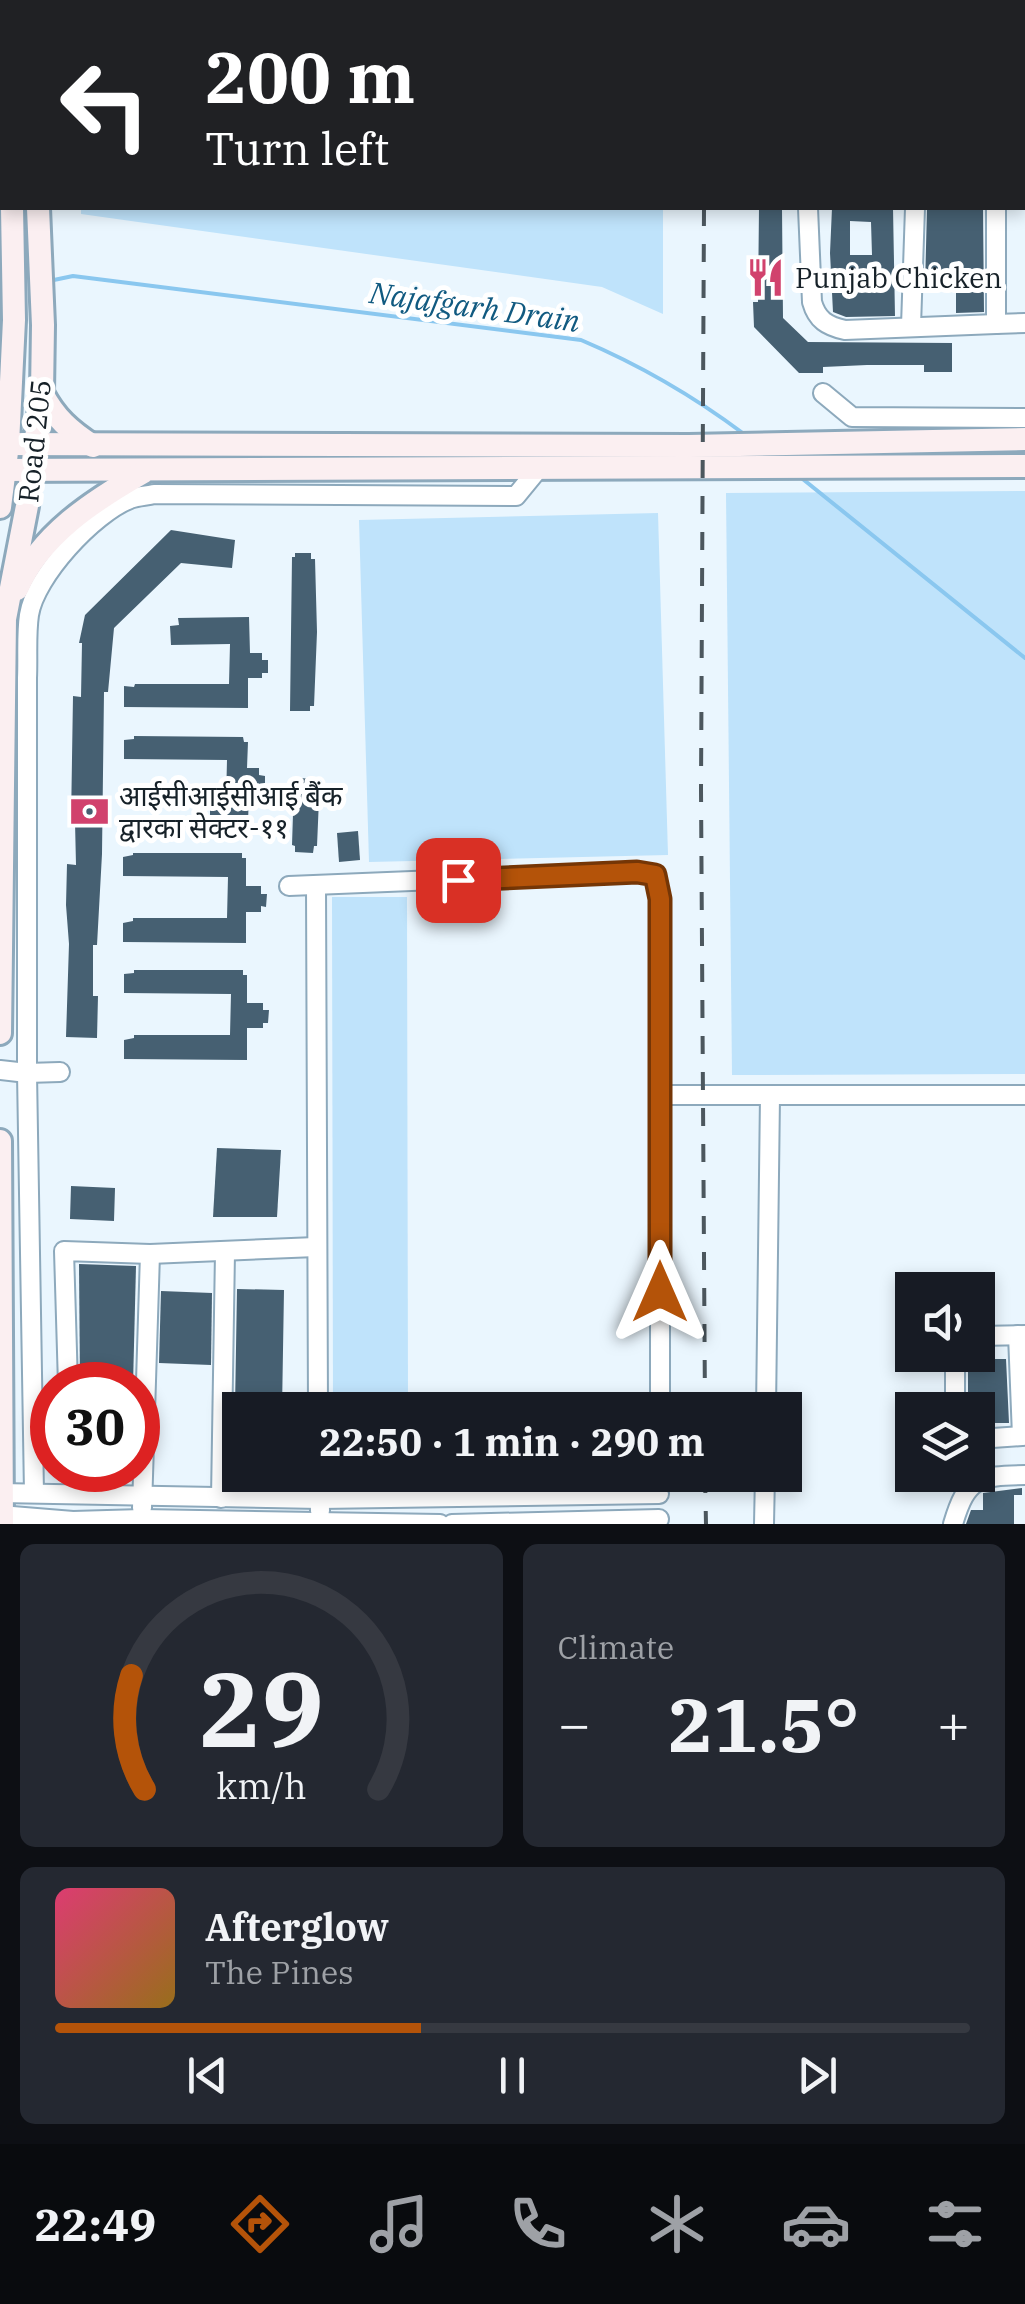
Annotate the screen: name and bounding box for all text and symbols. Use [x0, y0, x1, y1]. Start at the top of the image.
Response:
text: 200 m [205, 31, 415, 122]
icon: left [40, 40, 170, 170]
text: Turn left [205, 119, 389, 177]
restaurant icon: Punjab Chicken [744, 256, 786, 298]
place label: Punjab Chicken [795, 259, 1002, 296]
water label: Najafgarh Drain [366, 272, 583, 340]
street label: Road 205 [9, 378, 59, 504]
place label: आईसीआईसीआई बैंक द्वारका सेक्टर-११ [119, 777, 343, 846]
bank icon: आईसीआईसीआई बैंक द्वारका सेक्टर-११ [68, 790, 110, 832]
pin [416, 838, 501, 923]
icon: arrive [431, 853, 486, 908]
position arrow [608, 1240, 712, 1344]
map controls [895, 1272, 995, 1492]
button: sound [895, 1272, 995, 1372]
speed limit sign: 30 [30, 1362, 160, 1492]
button: layers [895, 1392, 995, 1492]
text: 22:50 · 1 min · 290 m [319, 1417, 705, 1466]
text: Climate [558, 1626, 674, 1668]
text: 29 [199, 1640, 324, 1776]
text: 21.5° [668, 1675, 859, 1773]
text: − [558, 1688, 591, 1759]
text: + [937, 1688, 970, 1759]
text: km/h [216, 1762, 306, 1809]
text: Afterglow [205, 1902, 389, 1951]
text: The Pines [205, 1951, 354, 1993]
icon: previous [180, 2048, 235, 2103]
icon: pause [485, 2048, 540, 2103]
icon: next [790, 2048, 845, 2103]
icon: directions [225, 2189, 295, 2259]
icon: music [364, 2189, 434, 2259]
icon: phone [503, 2189, 573, 2259]
icon: climate [642, 2189, 712, 2259]
icon: car [781, 2189, 851, 2259]
icon: filters [920, 2189, 990, 2259]
text: 22:49 [35, 2195, 156, 2253]

